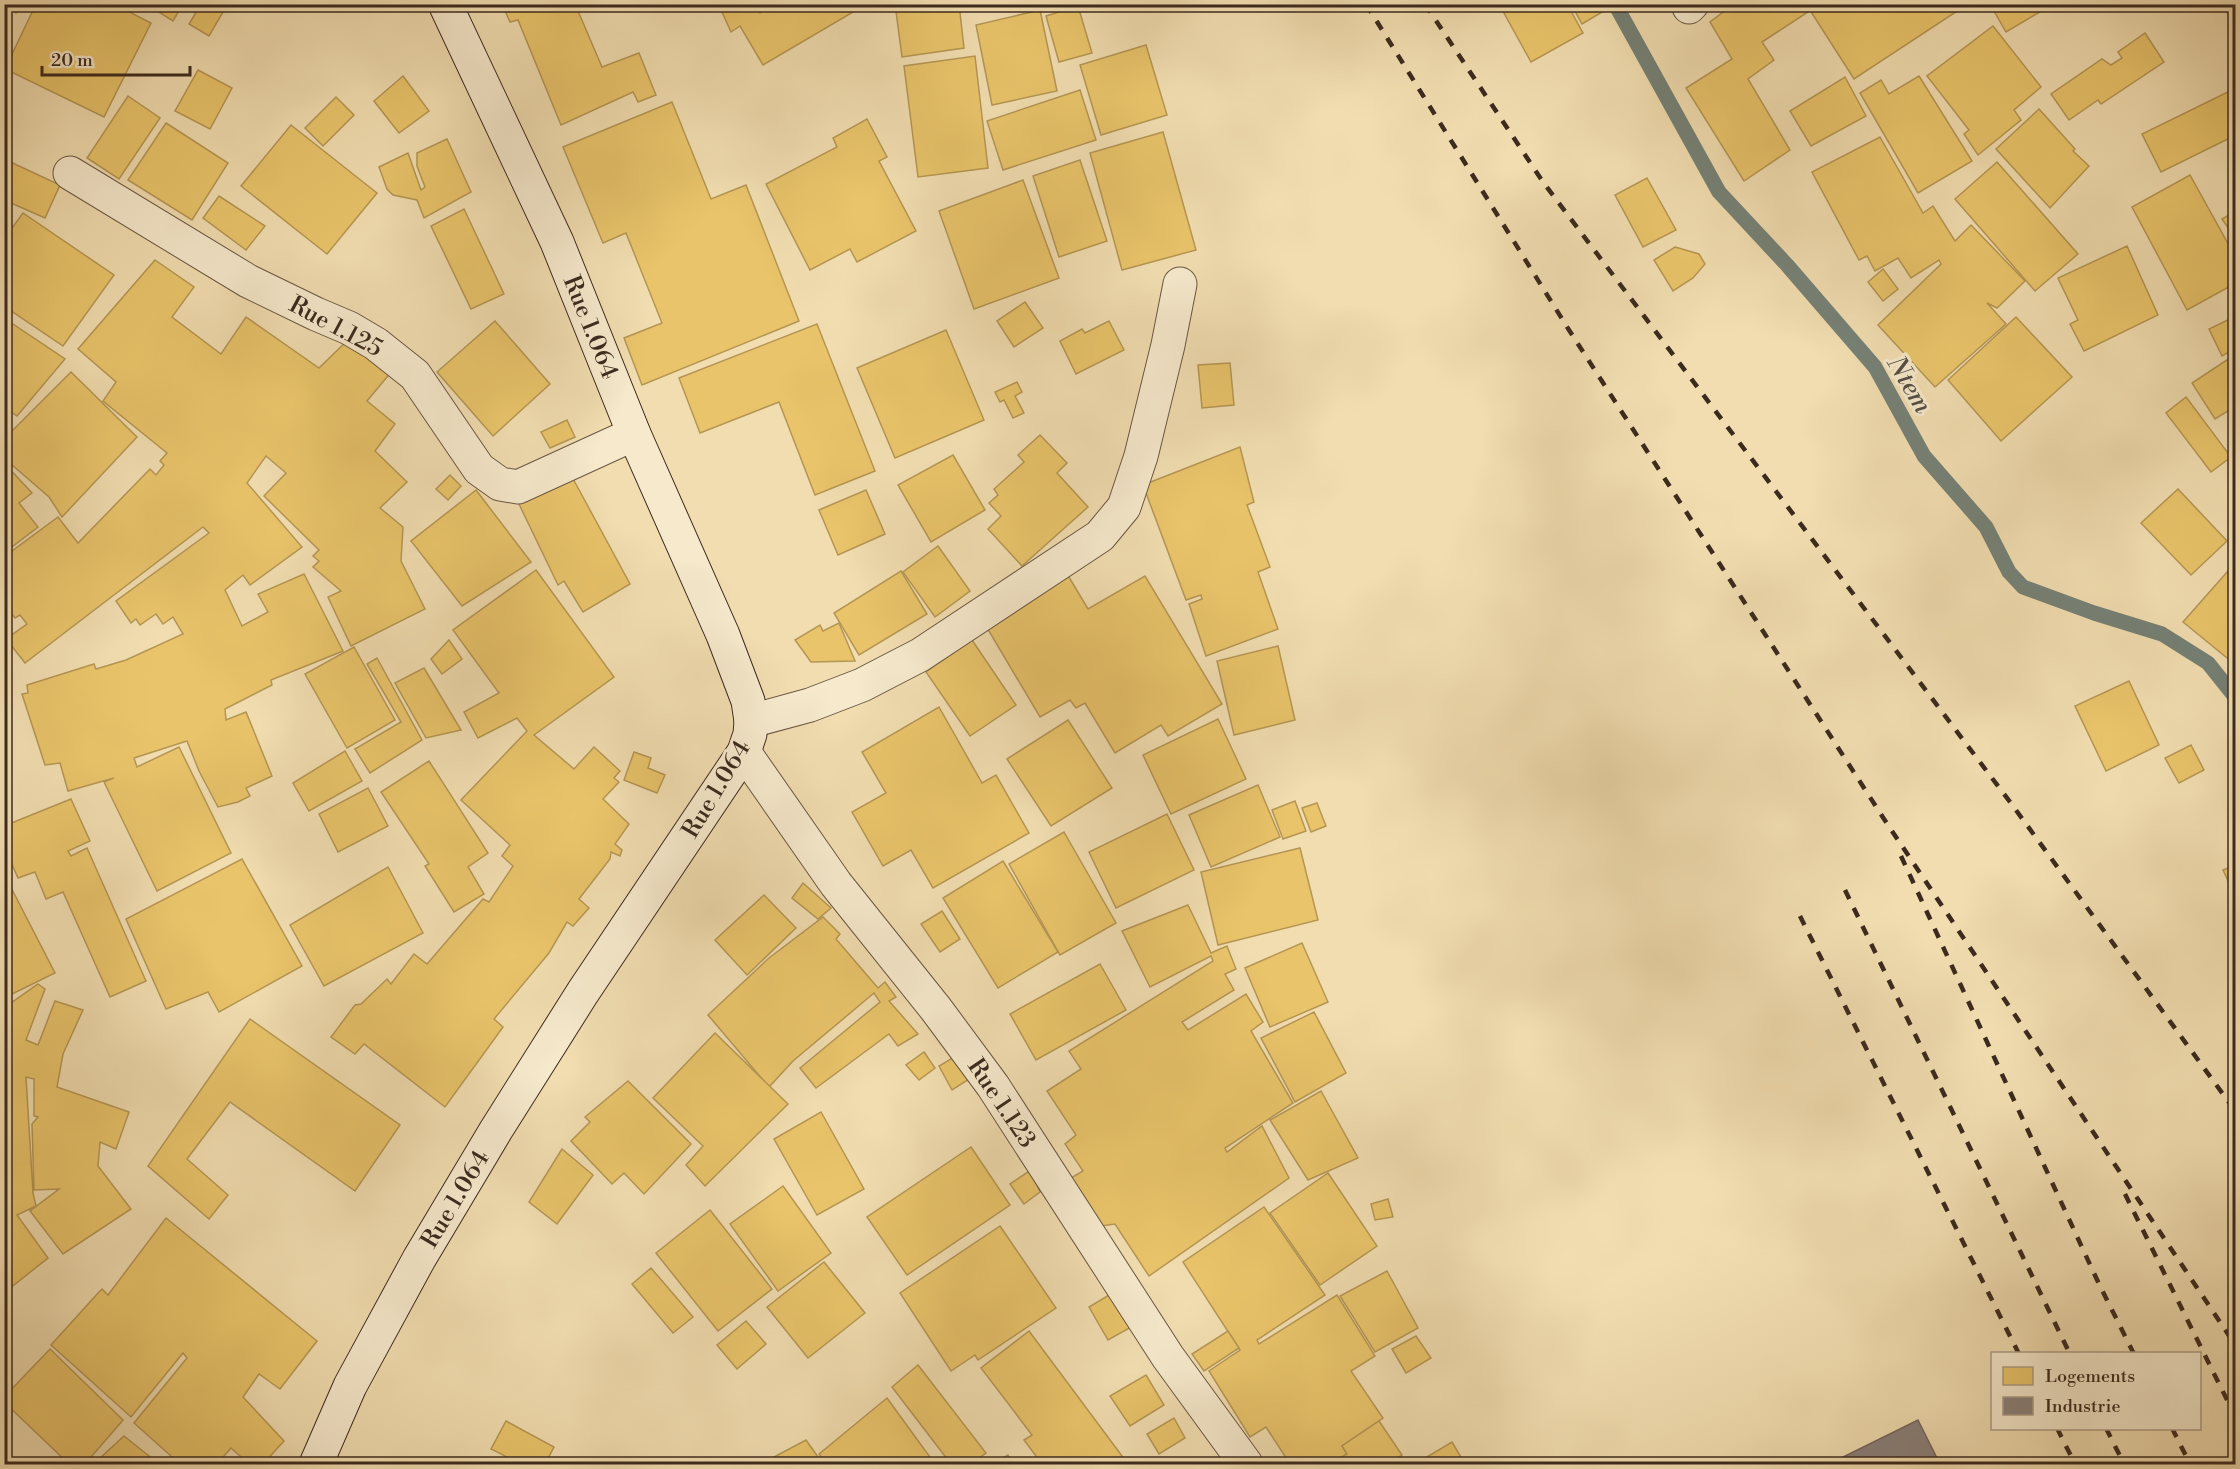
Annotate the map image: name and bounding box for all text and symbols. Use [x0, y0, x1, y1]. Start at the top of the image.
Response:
scale bar [42, 39, 190, 77]
text: 20 m [51, 49, 93, 72]
street label: Rue 1.064 [556, 271, 624, 383]
street label: Rue 1.125 [284, 290, 387, 364]
water label: Ntem [1879, 349, 1939, 420]
street label: Rue 1.064 [676, 735, 758, 844]
street label: Rue 1.123 [960, 1053, 1042, 1154]
street label: Rue 1.064 [415, 1145, 497, 1254]
legend [1991, 1352, 2201, 1430]
text: Logements [2045, 1365, 2135, 1388]
text: Industrie [2045, 1395, 2121, 1418]

